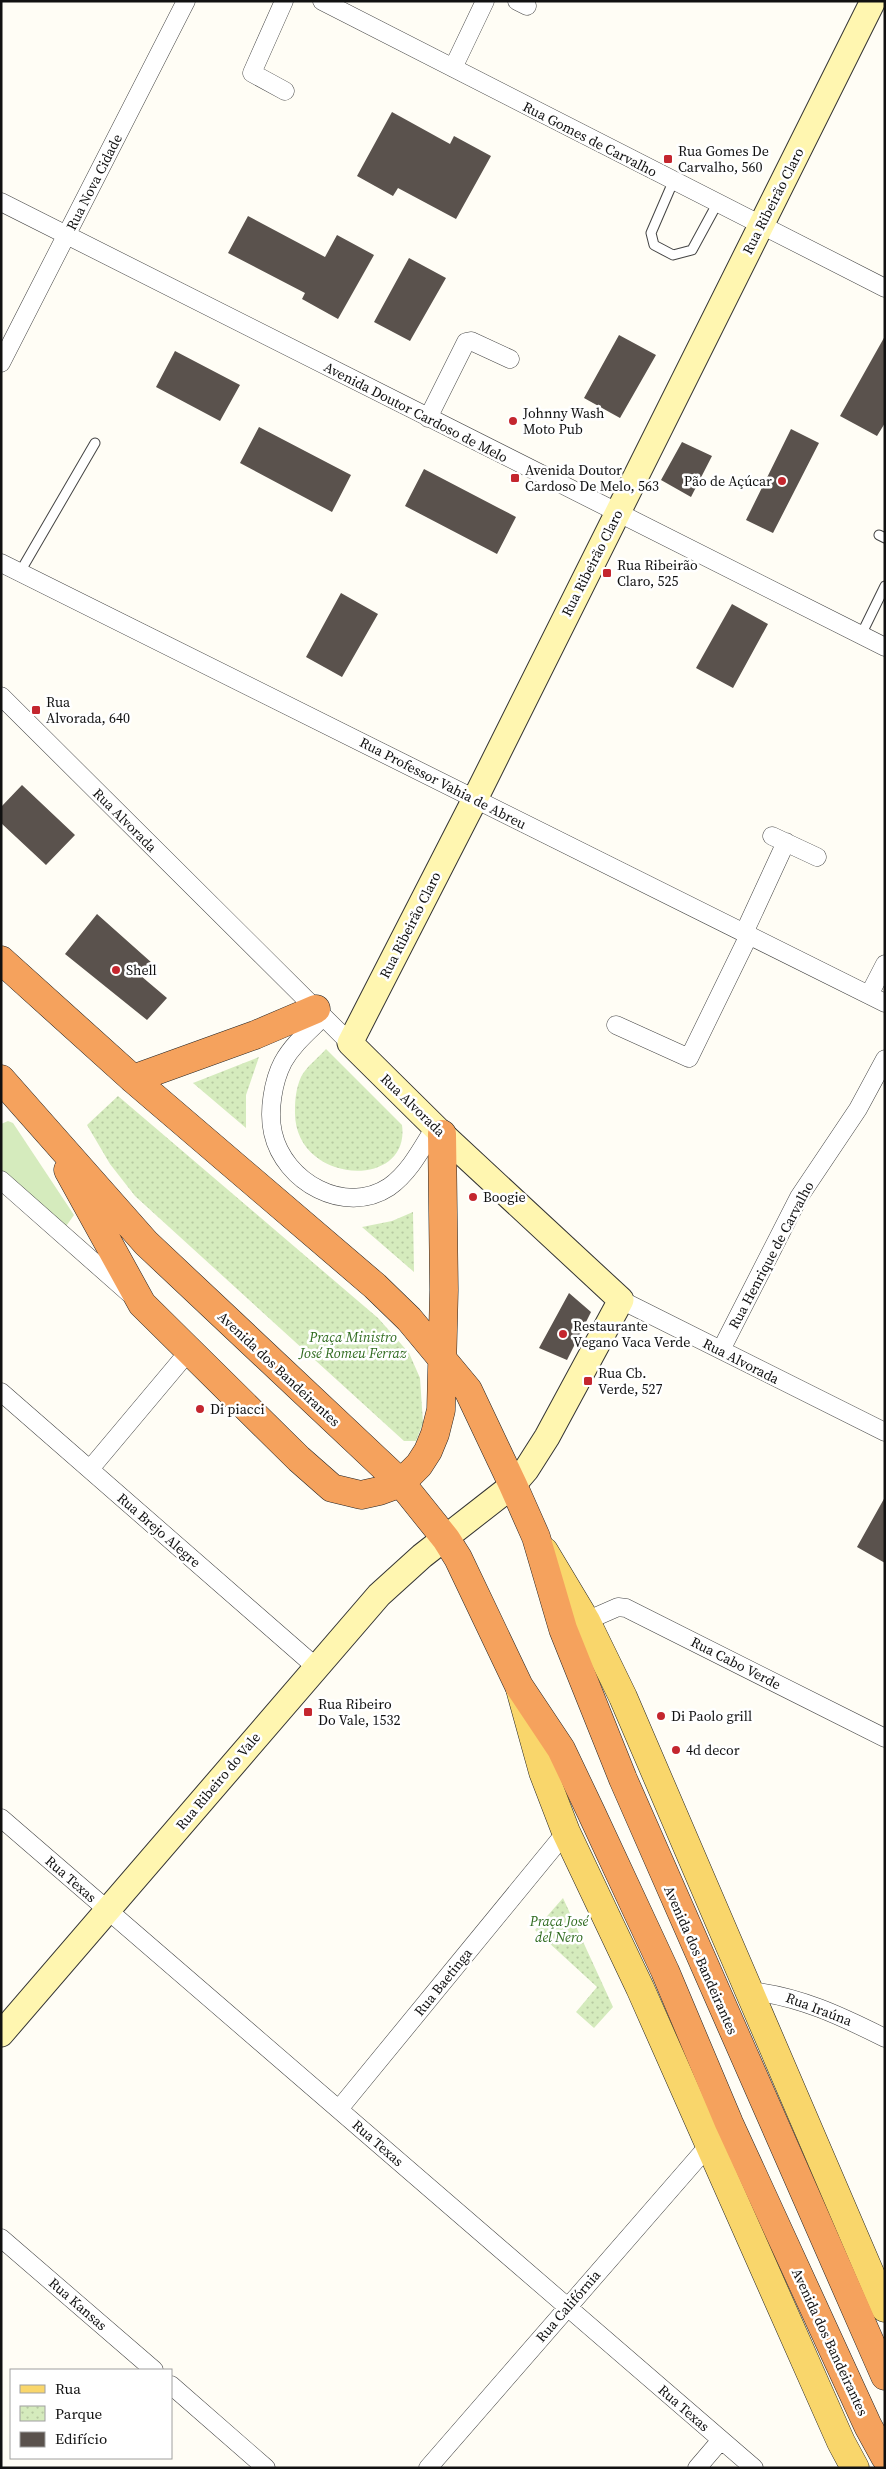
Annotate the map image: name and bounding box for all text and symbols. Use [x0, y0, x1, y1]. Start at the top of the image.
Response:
street label: Rua Gomes de Carvalho [519, 96, 661, 182]
street label: Rua Nova Cidade [61, 130, 127, 234]
place label: Rua Gomes De Carvalho, 560 [678, 141, 769, 177]
street label: Rua Ribeirão Claro [737, 144, 809, 258]
marker: Rua Gomes De Carvalho, 560 [662, 153, 674, 165]
street label: Avenida Doutor Cardoso de Melo [321, 357, 512, 467]
place label: Johnny Wash Moto Pub [522, 403, 604, 439]
marker: Johnny Wash Moto Pub [507, 415, 519, 427]
place label: Avenida Doutor Cardoso De Melo, 563 [525, 460, 659, 496]
place label: Pão de Açúcar [684, 471, 772, 491]
marker: Avenida Doutor Cardoso De Melo, 563 [509, 472, 521, 484]
marker: Pão de Açúcar [776, 475, 788, 487]
street label: Rua Ribeirão Claro [556, 506, 628, 620]
place label: Rua Ribeirão Claro, 525 [617, 555, 698, 591]
marker: Rua Ribeirão Claro, 525 [601, 567, 613, 579]
place label: Rua Alvorada, 640 [46, 692, 130, 728]
marker: Rua Alvorada, 640 [30, 704, 42, 716]
street label: Rua Professor Vahia de Abreu [356, 732, 530, 834]
street label: Rua Alvorada [89, 784, 162, 857]
street label: Rua Ribeirão Claro [374, 868, 446, 982]
place label: Shell [126, 960, 157, 980]
marker: Shell [110, 964, 122, 976]
street label: Rua Alvorada [376, 1069, 450, 1142]
street label: Rua Henrique de Carvalho [723, 1177, 819, 1332]
place label: Boogie [483, 1187, 526, 1207]
marker: Boogie [467, 1191, 479, 1203]
street label: Avenida dos Bandeirantes [213, 1307, 345, 1431]
place label: Restaurante Vegano Vaca Verde [573, 1316, 690, 1352]
park label: Praça Ministro José Romeu Ferraz [298, 1327, 407, 1363]
marker: Restaurante Vegano Vaca Verde [557, 1328, 569, 1340]
street label: Rua Alvorada [699, 1333, 783, 1389]
place label: Rua Cb. Verde, 527 [598, 1363, 663, 1399]
marker: Rua Cb. Verde, 527 [582, 1375, 594, 1387]
place label: Di piacci [210, 1399, 265, 1419]
marker: Di piacci [194, 1403, 206, 1415]
street label: Rua Brejo Alegre [113, 1488, 205, 1572]
street label: Rua Cabo Verde [688, 1632, 784, 1694]
place label: Rua Ribeiro Do Vale, 1532 [318, 1694, 400, 1730]
marker: Rua Ribeiro Do Vale, 1532 [302, 1706, 314, 1718]
place label: Di Paolo grill [671, 1706, 752, 1726]
marker: Di Paolo grill [655, 1710, 667, 1722]
street label: Rua Ribeiro do Vale [171, 1728, 265, 1834]
place label: 4d decor [686, 1740, 740, 1760]
marker: 4d decor [670, 1744, 682, 1756]
street label: Rua Texas [41, 1851, 101, 1907]
street label: Avenida dos Bandeirantes [659, 1882, 743, 2038]
park label: Praça José del Nero [529, 1911, 590, 1947]
street label: Rua Baetinga [409, 1943, 477, 2020]
street label: Rua Iraúna [783, 1987, 856, 2031]
street label: Rua Texas [348, 2115, 408, 2171]
street label: Rua Califórnia [531, 2265, 606, 2347]
street label: Avenida dos Bandeirantes [787, 2265, 873, 2419]
street label: Rua Kansas [44, 2273, 112, 2335]
legend [10, 2369, 172, 2459]
text: Rua [55, 2378, 81, 2399]
street label: Rua Texas [654, 2380, 714, 2436]
text: Parque [55, 2403, 103, 2424]
text: Edifício [55, 2428, 107, 2449]

